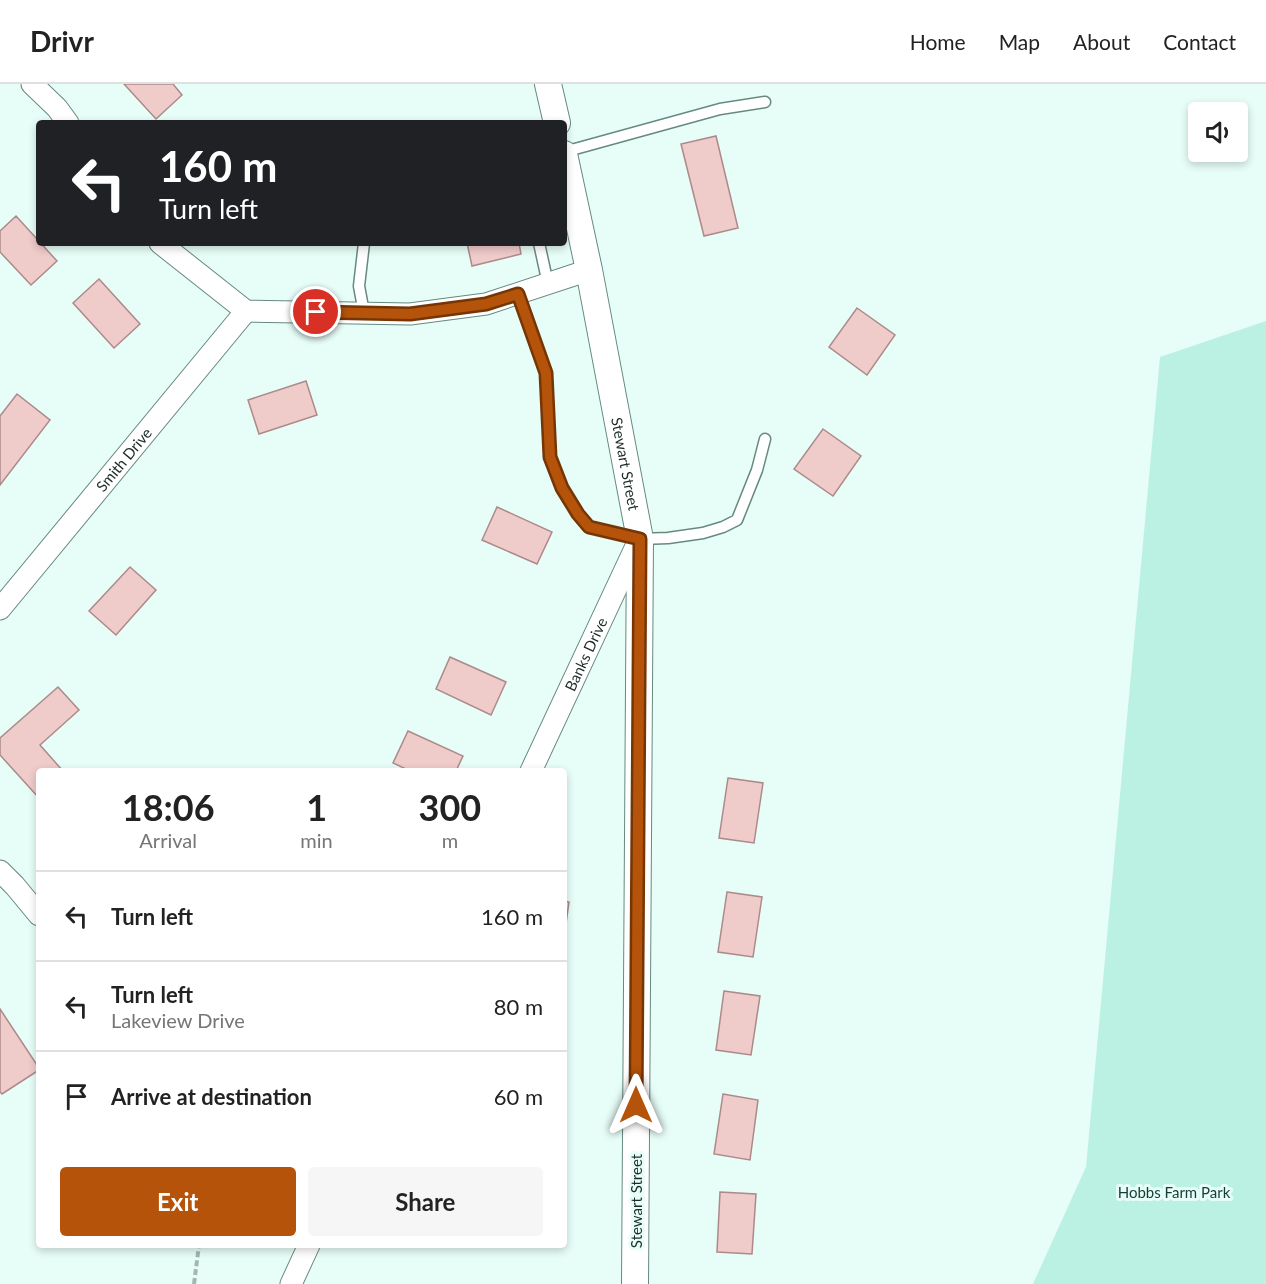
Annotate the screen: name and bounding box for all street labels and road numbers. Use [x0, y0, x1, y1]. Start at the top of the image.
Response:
street label: Stewart Street [608, 416, 644, 513]
street label: Smith Drive [92, 424, 155, 495]
street label: Banks Drive [561, 614, 611, 694]
street label: Stewart Street [627, 1153, 645, 1248]

